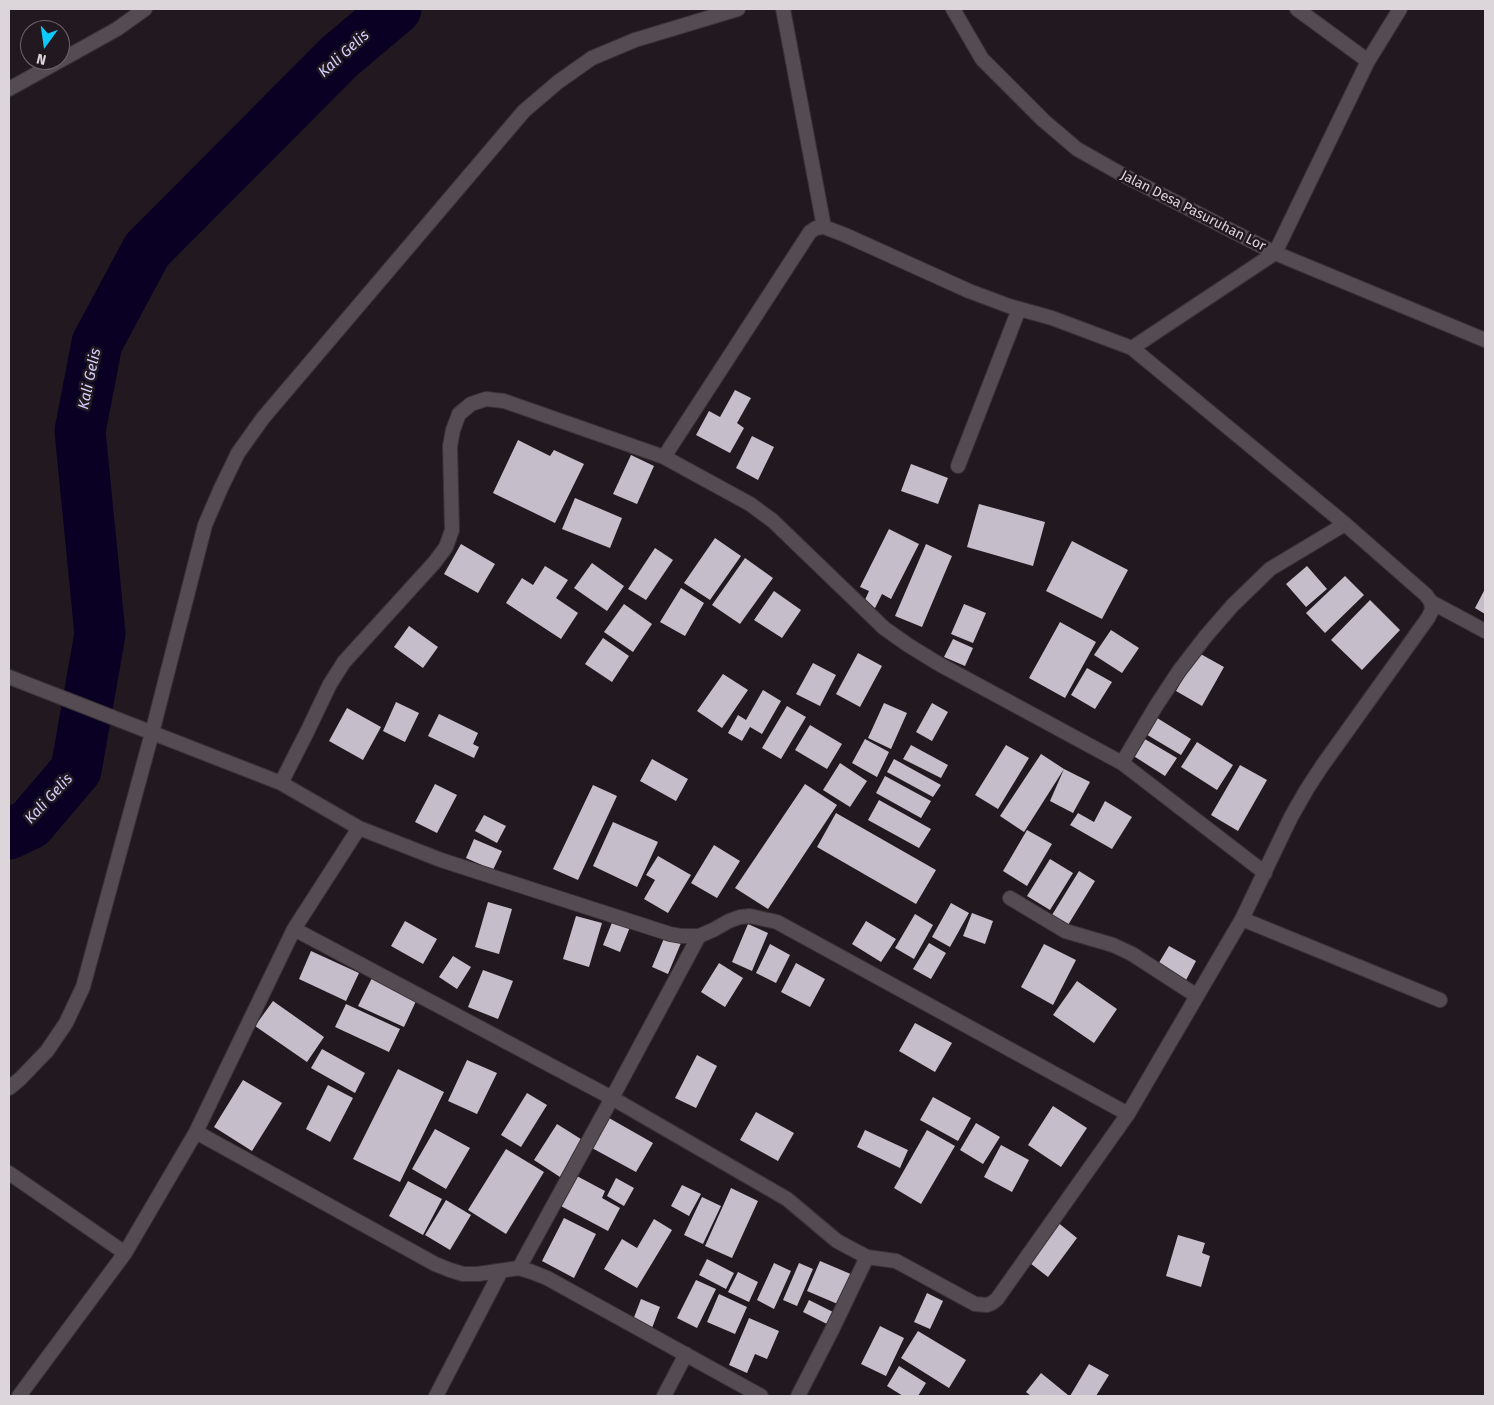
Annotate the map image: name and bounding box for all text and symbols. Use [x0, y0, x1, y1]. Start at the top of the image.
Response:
north arrow [20, 20, 70, 70]
water label: Kali Gelis [315, 27, 373, 81]
text: N [35, 50, 48, 68]
street label: Jalan Desa Pasuruhan Lor [1118, 167, 1268, 255]
water label: Kali Gelis [75, 347, 105, 411]
water label: Kali Gelis [21, 770, 77, 828]

